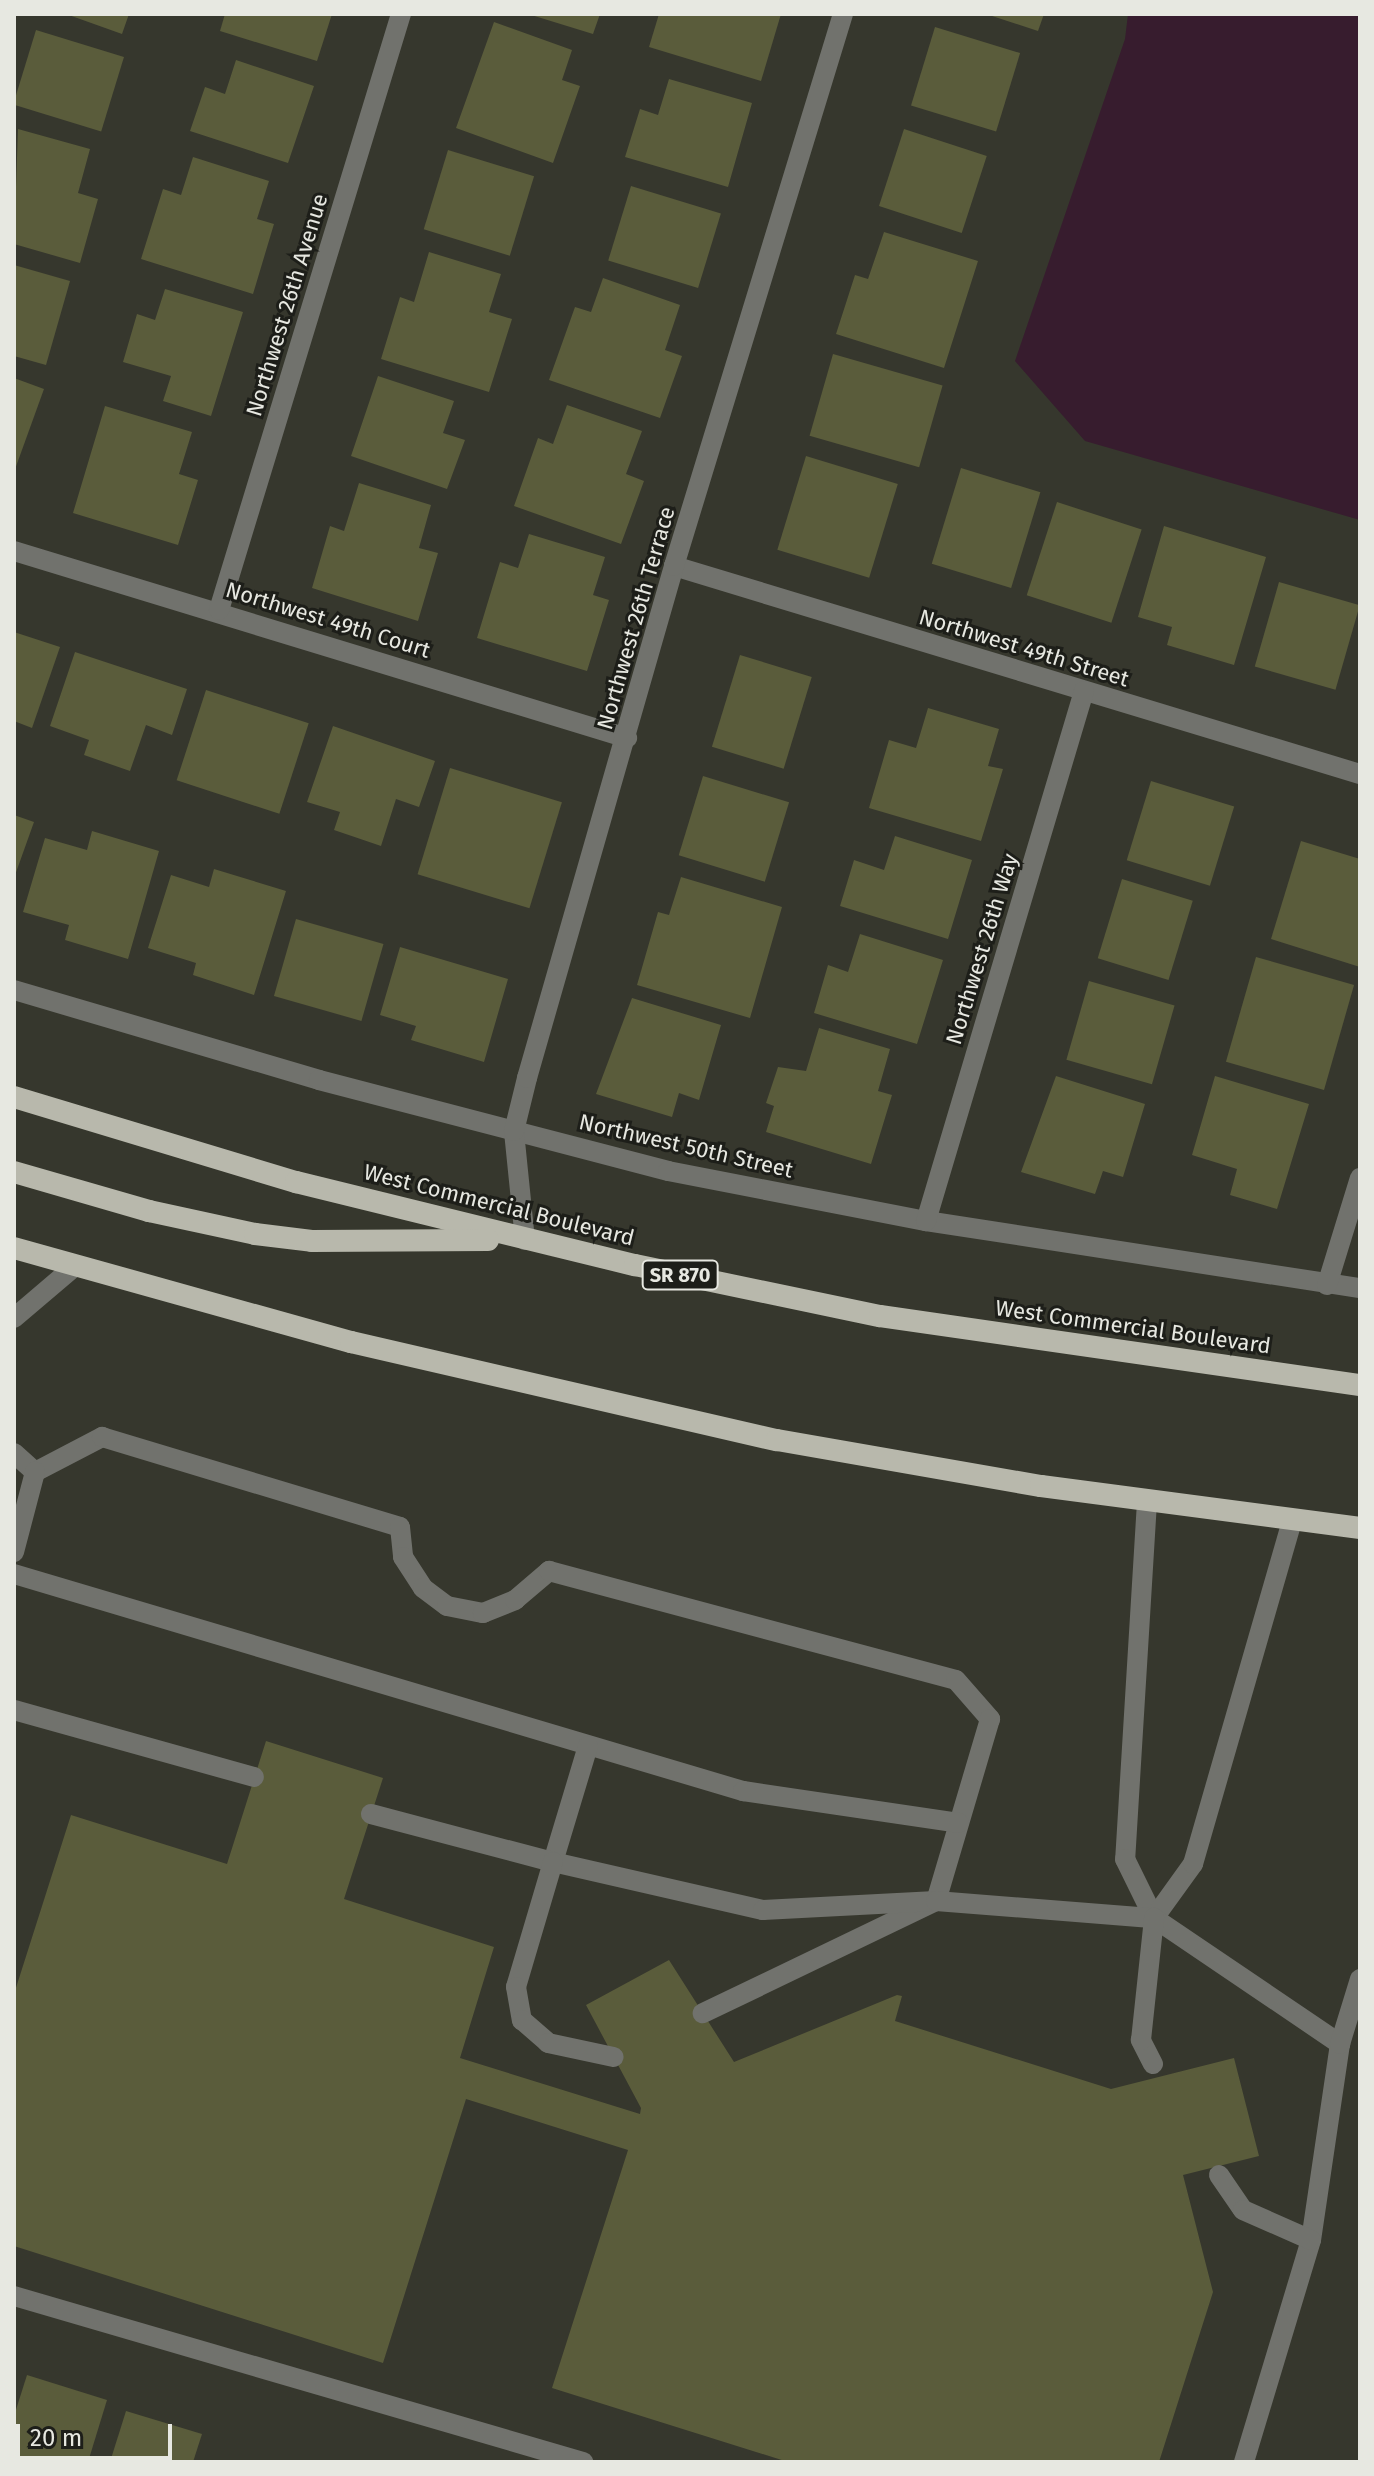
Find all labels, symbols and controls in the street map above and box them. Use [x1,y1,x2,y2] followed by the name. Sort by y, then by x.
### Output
[241,191,333,419] street label: Northwest 26th Avenue
[592,503,680,733] street label: Northwest 26th Terrace
[223,576,433,664] street label: Northwest 49th Court
[916,603,1132,693] street label: Northwest 49th Street
[940,850,1024,1048] street label: Northwest 26th Way
[577,1109,795,1183] street label: Northwest 50th Street
[361,1159,637,1251] street label: West Commercial Boulevard
[640,1259,720,1291] road number: SR 870
[994,1295,1272,1359] street label: West Commercial Boulevard
[20,2408,176,2458] scale bar
[30,2424,82,2452] text: 20 m

